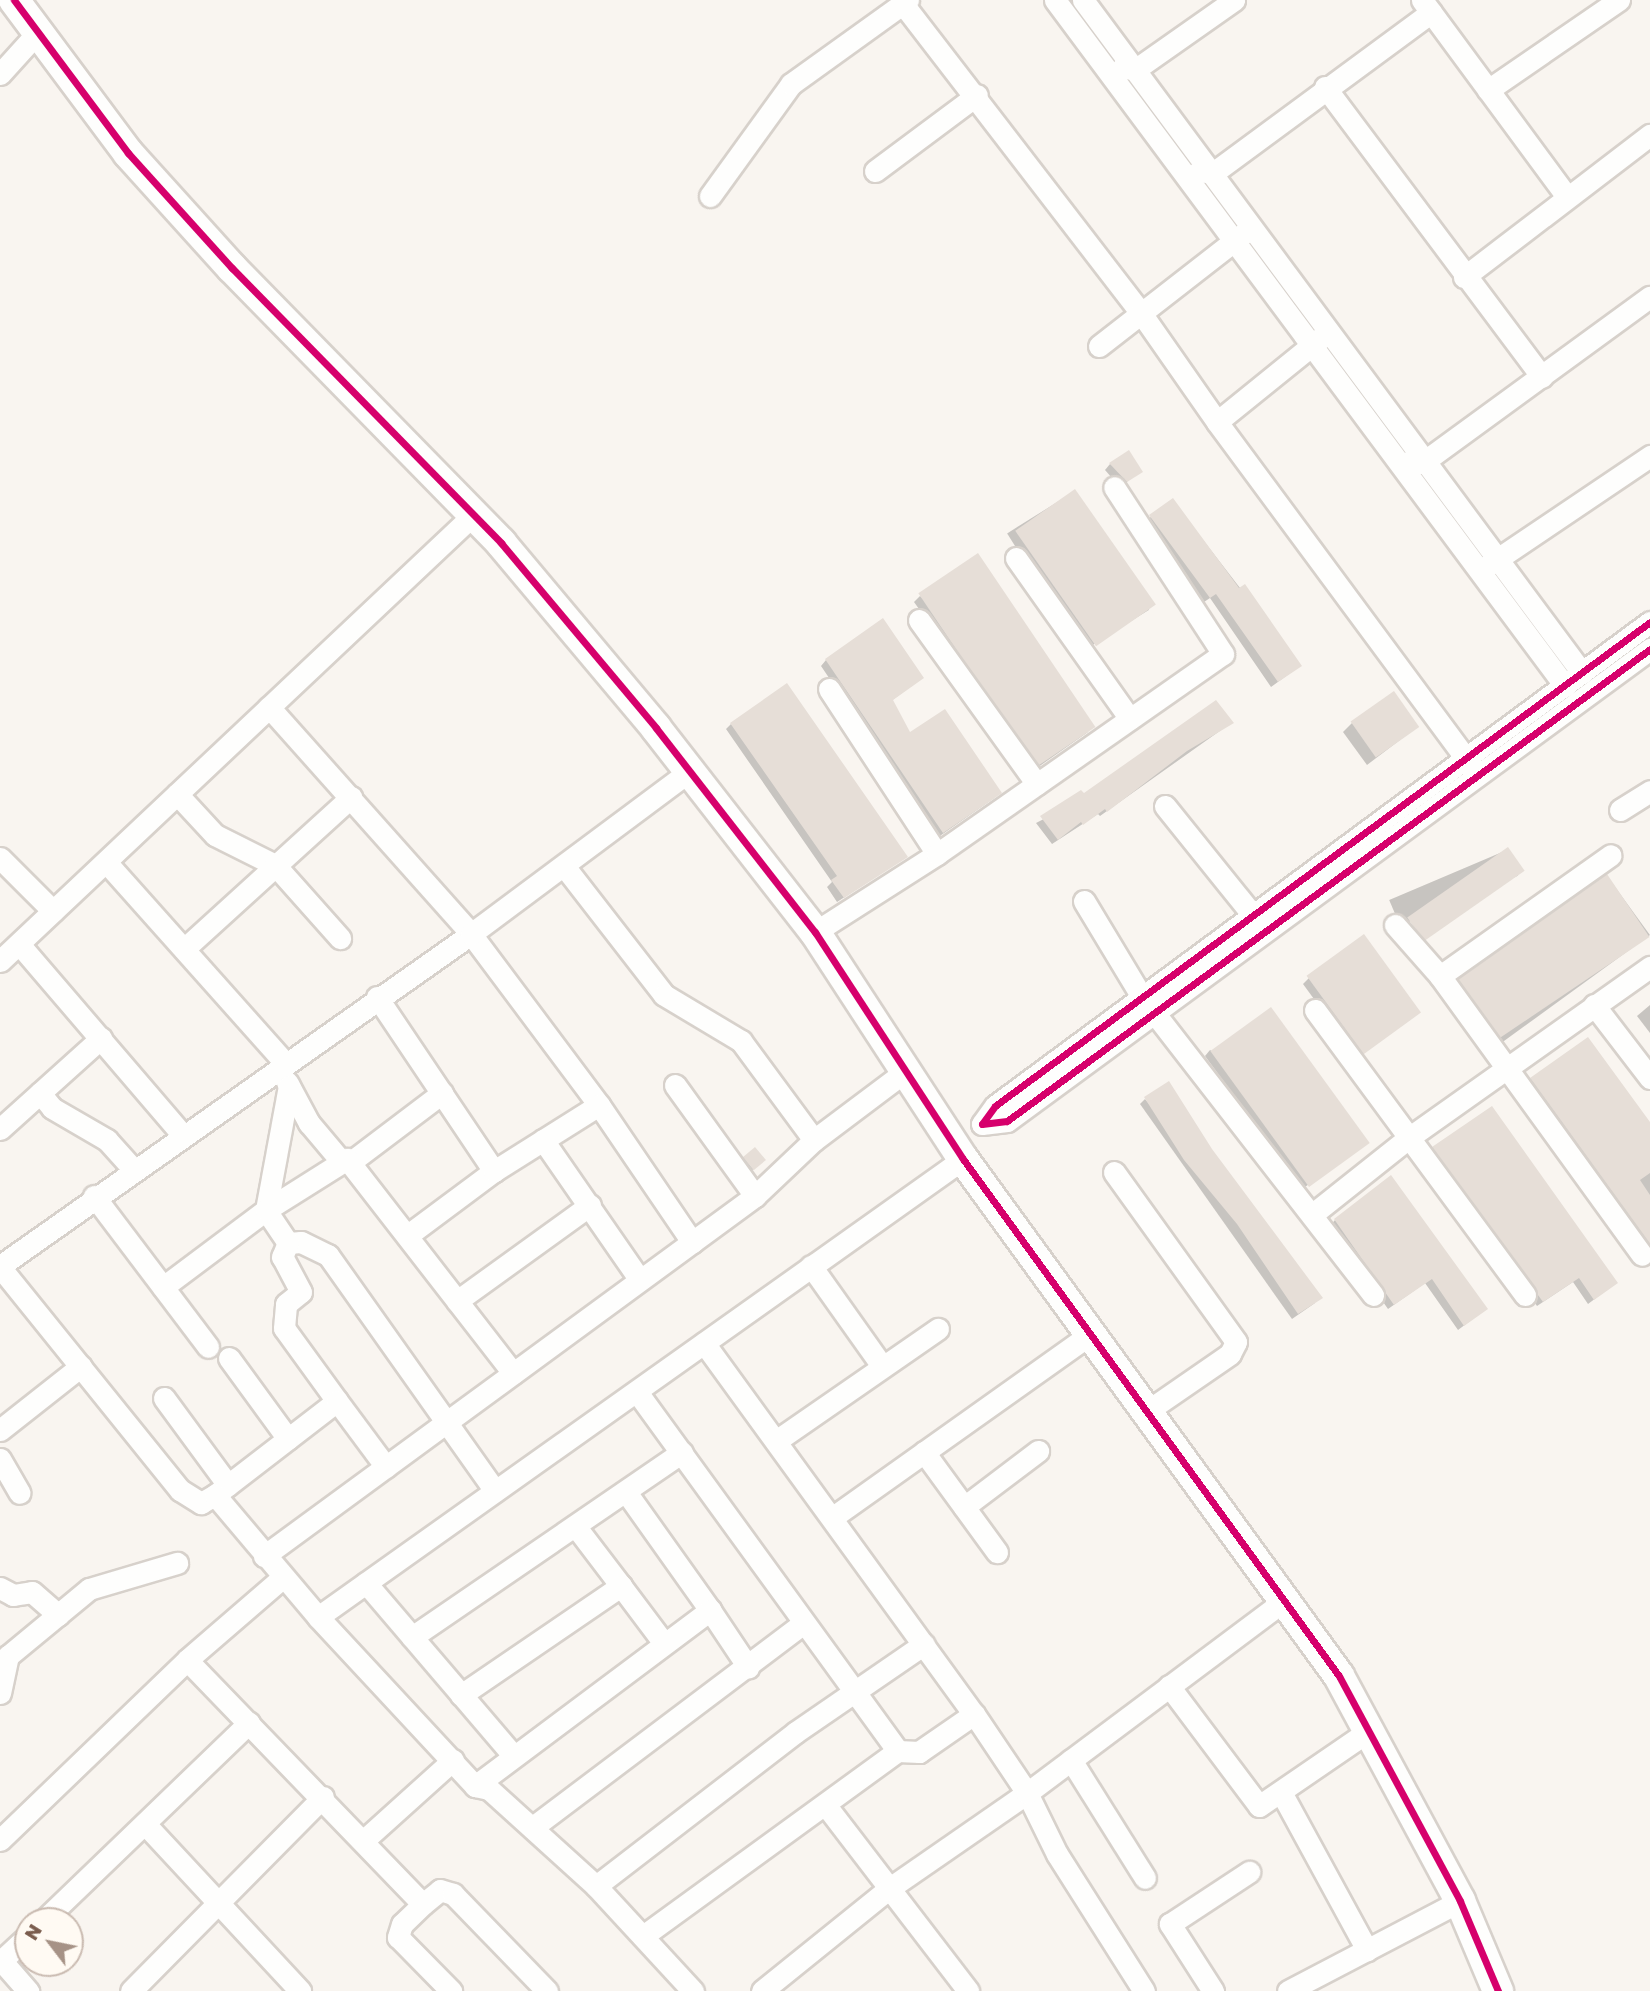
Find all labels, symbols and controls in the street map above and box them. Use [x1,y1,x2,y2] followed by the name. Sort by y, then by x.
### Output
[14,1907,84,1977] north arrow
[19,1919,46,1944] text: N

